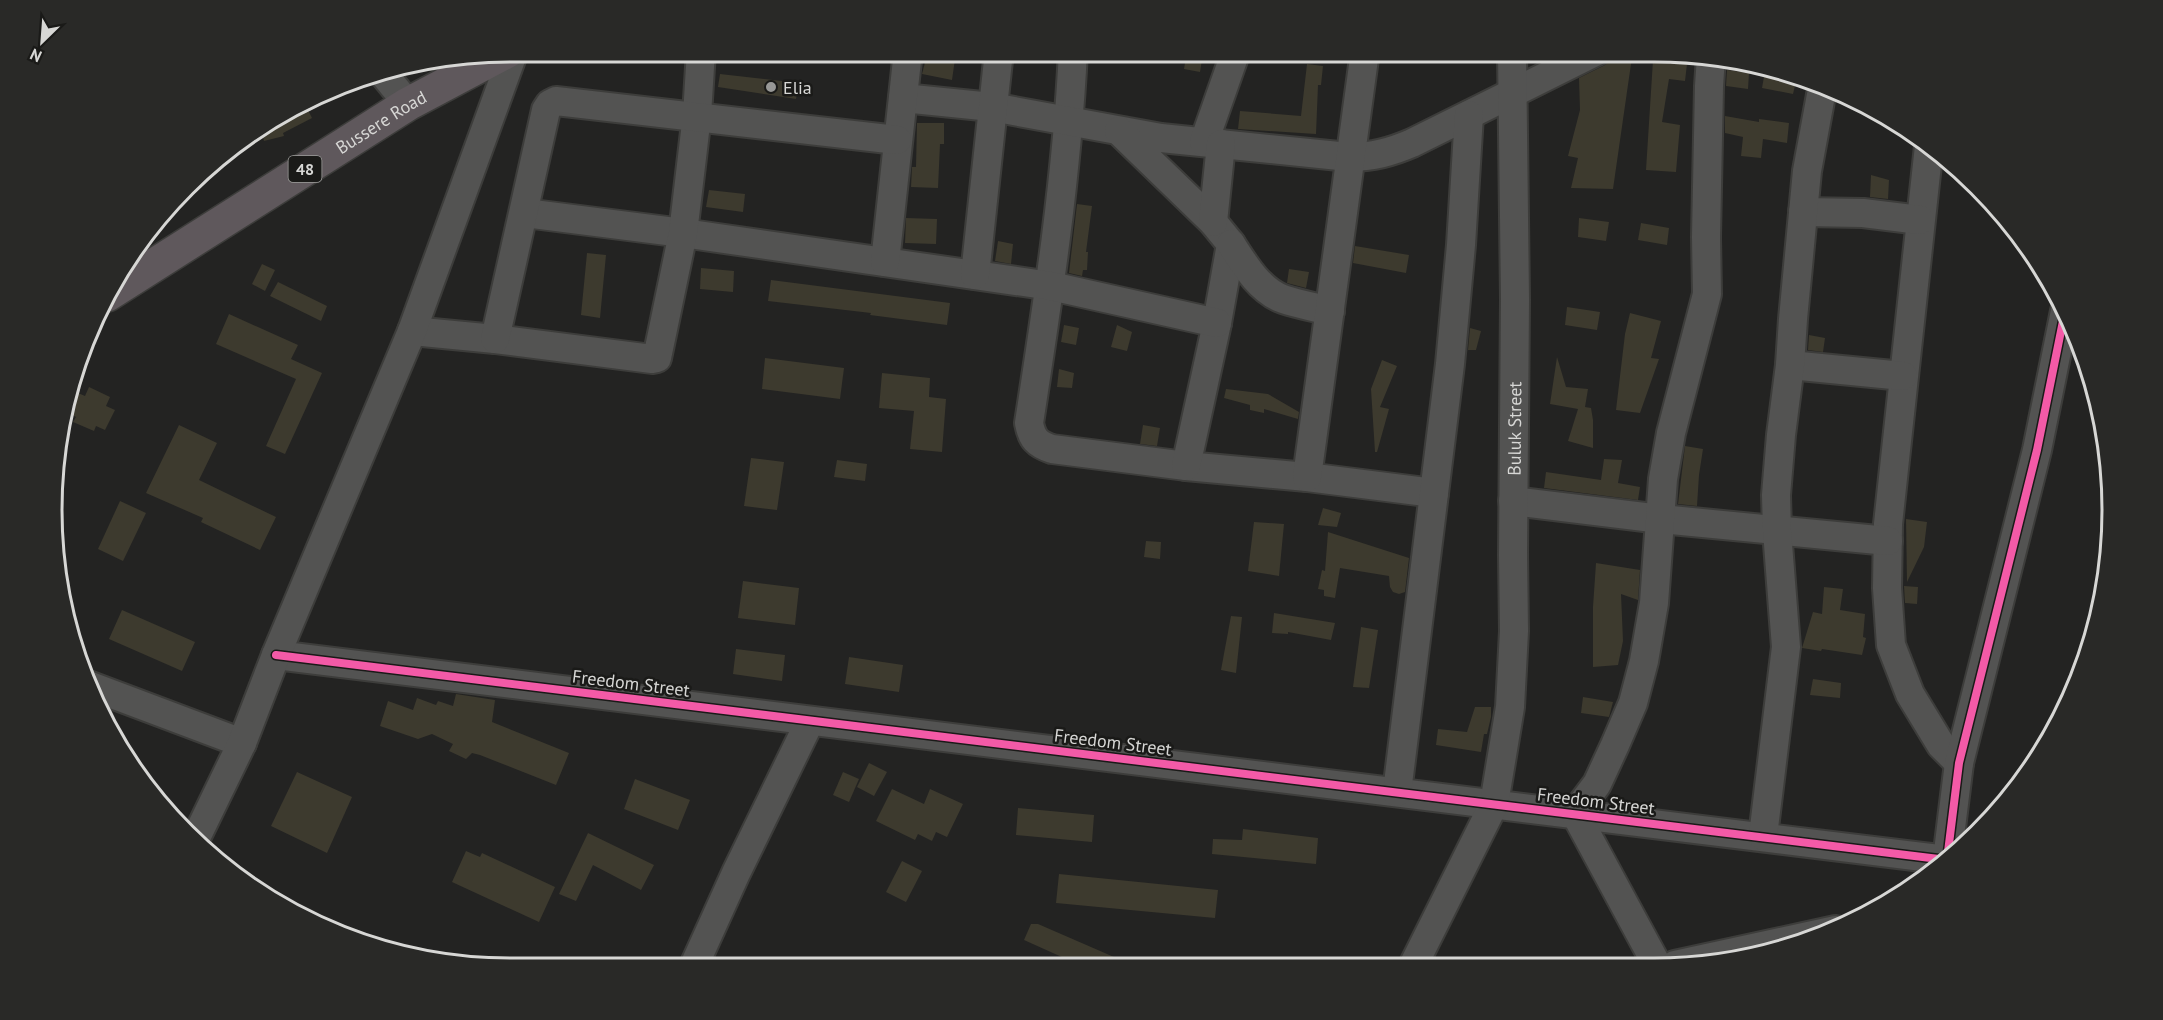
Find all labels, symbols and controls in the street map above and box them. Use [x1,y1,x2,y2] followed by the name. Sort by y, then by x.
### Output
[12,12,72,72] north arrow
[27,44,45,67] text: N
[783,76,812,99] place label: Elia
[764,80,778,94] marker: Elia
[331,85,430,159] street label: Bussere Road
[288,156,322,182] road number: 48
[1502,381,1526,476] street label: Buluk Street
[571,664,691,702] street label: Freedom Street
[1053,723,1173,761] street label: Freedom Street
[1536,782,1656,820] street label: Freedom Street

